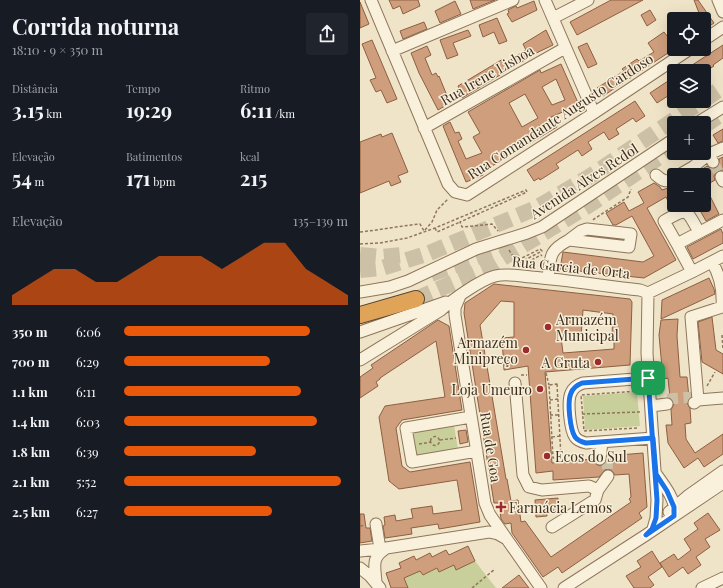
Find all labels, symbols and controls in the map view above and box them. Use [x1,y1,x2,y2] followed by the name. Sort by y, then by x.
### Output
[12,11,179,41] text: Corrida noturna
[667,12,711,212] map controls
[667,12,711,56] button: locate
[306,13,348,55] button: share
[437,40,537,110] street label: Rua Irene Lisboa
[12,41,103,58] text: 18:10 · 9 × 350 m
[463,49,657,183] street label: Rua Comandante Augusto Cardoso
[667,64,711,108] button: layers
[12,81,58,96] text: Distância
[126,81,160,96] text: Tempo
[240,81,270,96] text: Ritmo
[12,96,44,123] text: 3.15
[126,96,172,123] text: 19:29
[240,96,272,123] text: 6:11
[44,106,62,121] text: km
[272,106,295,121] text: /km
[667,116,711,160] button: +
[525,139,642,224] street label: Avenida Alves Redol
[12,149,55,164] text: Elevação
[126,149,182,164] text: Batimentos
[240,149,260,164] text: kcal
[12,164,32,191] text: 54
[126,164,150,191] text: 171
[240,164,267,191] text: 215
[667,168,711,212] button: −
[32,174,44,189] text: m
[150,174,176,189] text: bpm
[12,212,63,229] text: Elevação
[293,212,348,229] text: 135–139 m
[511,251,631,283] street label: Rua Garcia de Orta
[555,310,619,345] place label: Armazém Municipal
[543,322,553,332] marker: Armazém Municipal
[12,323,48,340] text: 350 m
[76,323,101,340] text: 6:06
[454,333,519,368] place label: Armazém Minipreço
[521,345,531,355] marker: Armazém Minipreço
[12,353,49,370] text: 700 m
[76,353,99,370] text: 6:29
[541,353,590,372] place label: A Gruta
[593,357,603,367] marker: A Gruta
[631,361,665,395] pin
[637,367,659,389] icon: arrive
[451,380,532,399] place label: Loja Umeuro
[12,383,48,400] text: 1.1 km
[76,383,96,400] text: 6:11
[535,384,545,394] marker: Loja Umeuro
[476,411,506,483] street label: Rua de Goa
[12,413,49,430] text: 1.4 km
[76,413,100,430] text: 6:03
[12,443,50,460] text: 1.8 km
[76,443,99,460] text: 6:39
[555,447,627,466] place label: Ecos do Sul
[542,451,552,461] marker: Ecos do Sul
[12,473,50,490] text: 2.1 km
[76,473,96,490] text: 5:52
[509,498,612,517] place label: Farmácia Lemos
[496,502,506,512] marker: Farmácia Lemos
[12,503,50,520] text: 2.5 km
[76,503,98,520] text: 6:27

